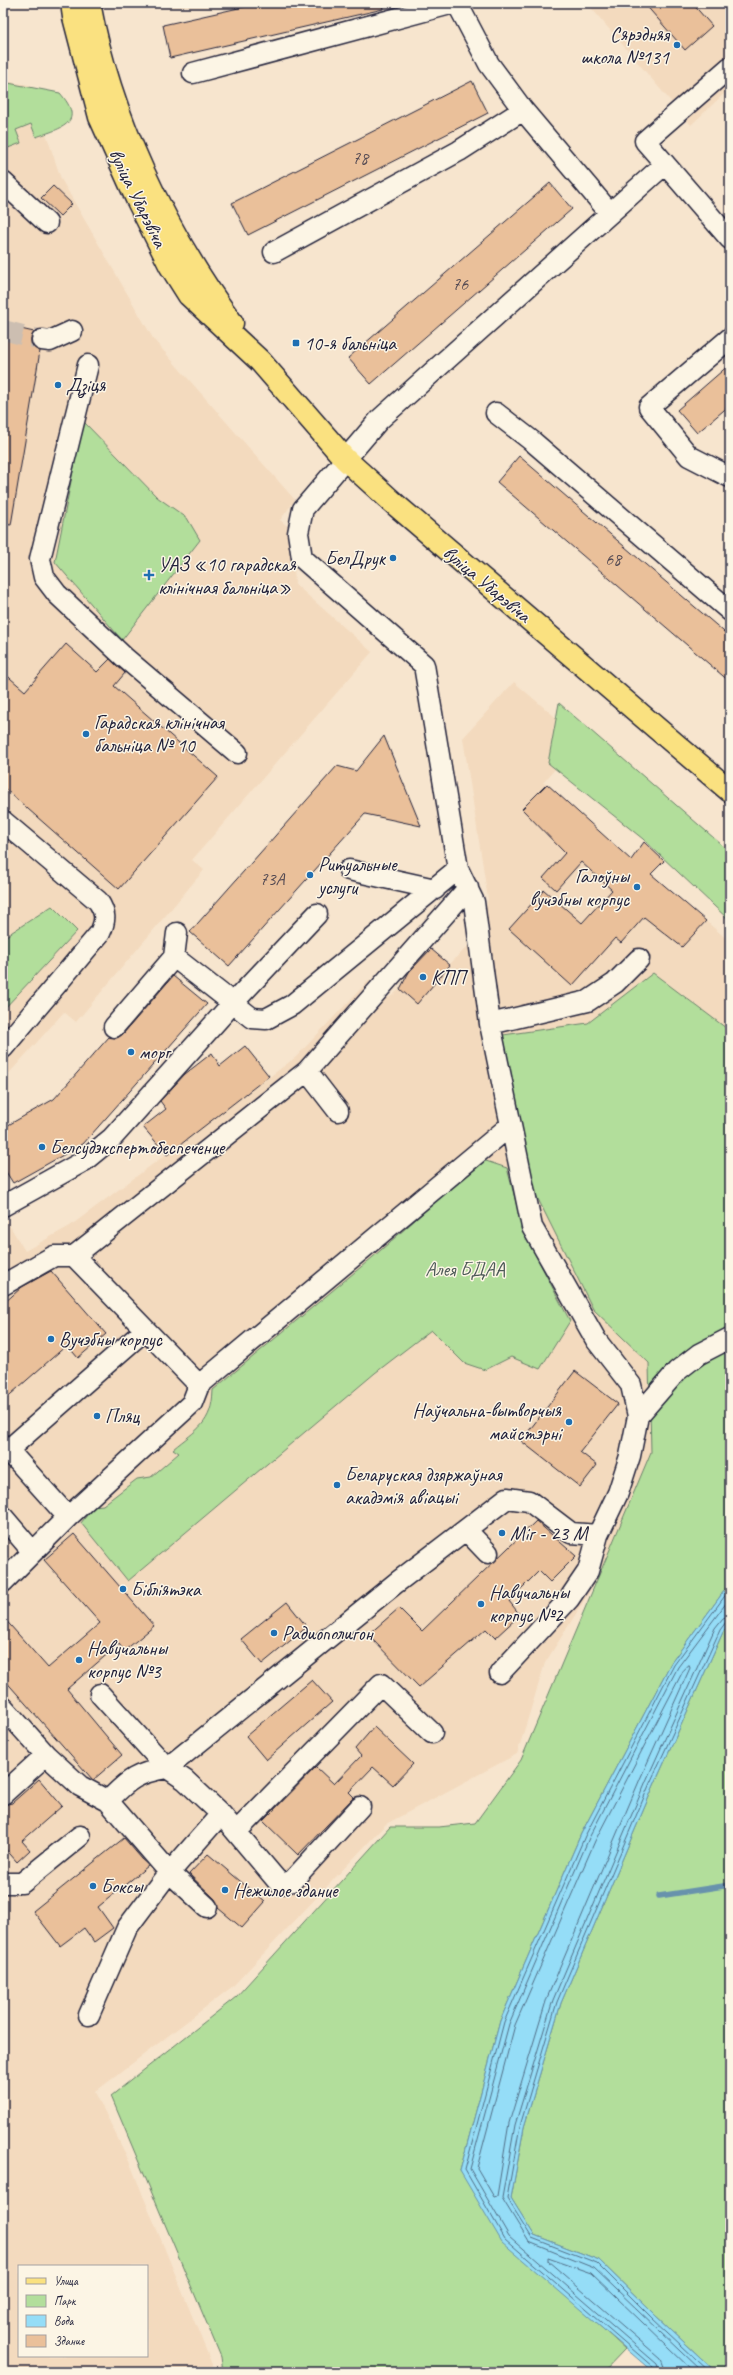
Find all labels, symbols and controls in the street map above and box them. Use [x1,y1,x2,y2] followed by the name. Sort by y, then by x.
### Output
[580,22,671,70] place label: Сярэдняя школа №131
[672,40,682,50] marker: Сярэдняя школа №131
[103,144,173,253] street label: вуліца Убарэвіча
[352,147,370,169] house number: 78
[452,273,469,295] house number: 76
[304,331,397,356] place label: 10-я бальніца
[291,338,301,348] marker: 10-я бальніца
[66,373,106,399] place label: Дзіця
[53,380,63,390] marker: Дзіця
[438,540,537,629] street label: вуліца Убарэвіча
[325,546,387,571] place label: БелДрук
[605,548,623,570] house number: 68
[158,552,296,600] place label: УАЗ «10 гарадская клінічная бальніца»
[388,553,398,563] marker: БелДрук
[143,569,155,581] marker: УАЗ «10 гарадская клінічная бальніца»
[94,710,225,758] place label: Гарадская клінічная бальніца № 10
[81,729,91,739] marker: Гарадская клінічная бальніца № 10
[317,852,398,900] place label: Ритуальные услуги
[530,864,630,912] place label: Галоўны вучэбны корпус
[259,868,286,890] house number: 73А
[305,870,315,880] marker: Ритуальные услуги
[632,882,642,892] marker: Галоўны вучэбны корпус
[431,965,469,990] place label: КПП
[418,972,428,982] marker: КПП
[139,1040,172,1065] place label: морг
[126,1047,136,1057] marker: морг
[50,1135,226,1160] place label: Белсудэкспертобеспечение
[37,1142,47,1152] marker: Белсудэкспертобеспечение
[425,1257,506,1282] park label: Алея БДАА
[59,1327,163,1352] place label: Вучэбны корпус
[46,1334,56,1344] marker: Вучэбны корпус
[413,1398,563,1446] place label: Наўчальна-вытворчыя майстэрні
[105,1404,141,1429] place label: Пляц
[92,1411,102,1421] marker: Пляц
[564,1417,574,1427] marker: Наўчальна-вытворчыя майстэрні
[345,1462,503,1510] place label: Беларуская дзяржаўная акадэмія авіацыі
[332,1480,342,1490] marker: Беларуская дзяржаўная акадэмія авіацыі
[510,1521,589,1546] place label: Міг - 23 М
[497,1528,507,1538] marker: Міг - 23 М
[131,1577,202,1602] place label: Бібліятэка
[489,1580,570,1628] place label: Навучальны корпус №2
[118,1584,128,1594] marker: Бібліятэка
[476,1599,486,1609] marker: Навучальны корпус №2
[282,1621,375,1646] place label: Радиополигон
[269,1628,279,1638] marker: Радиополигон
[87,1636,168,1684] place label: Навучальны корпус №3
[74,1655,84,1665] marker: Навучальны корпус №3
[101,1874,144,1899] place label: Боксы
[233,1878,339,1903] place label: Нежилое здание
[88,1881,98,1891] marker: Боксы
[220,1885,230,1895] marker: Нежилое здание
[18,2265,148,2357] legend
[54,2273,79,2289] text: Улица
[54,2293,77,2309] text: Парк
[54,2313,75,2329] text: Вода
[54,2333,85,2349] text: Здание

